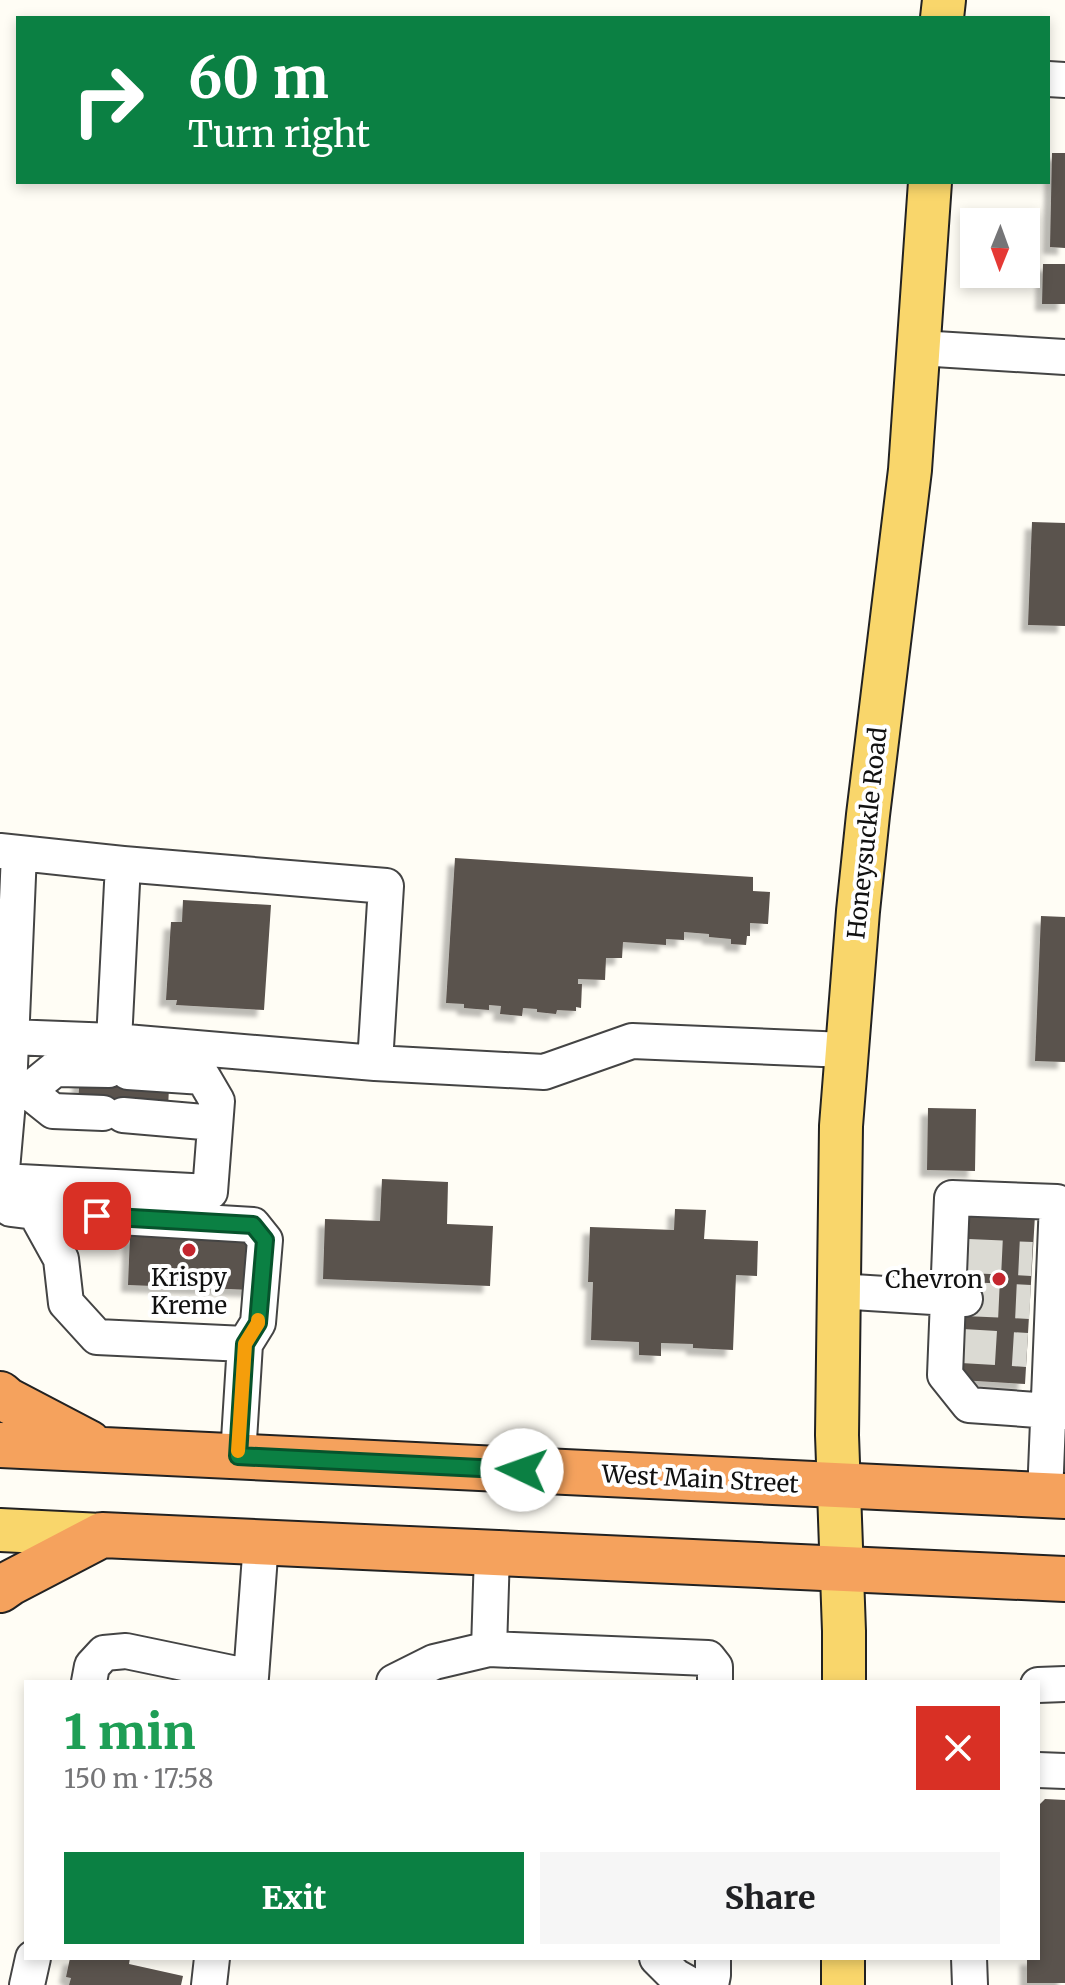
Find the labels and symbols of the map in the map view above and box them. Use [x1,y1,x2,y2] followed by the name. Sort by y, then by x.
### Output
[960,208,1040,288] north arrow
[840,726,894,940] street label: Honeysuckle Road
[63,1182,131,1250] pin
[180,1241,198,1259] marker: Krispy Kreme
[151,1262,227,1321] place label: Krispy Kreme
[885,1264,983,1295] place label: Chevron
[990,1270,1008,1288] marker: Chevron
[480,1428,564,1512] position arrow
[600,1458,800,1500] street label: West Main Street

